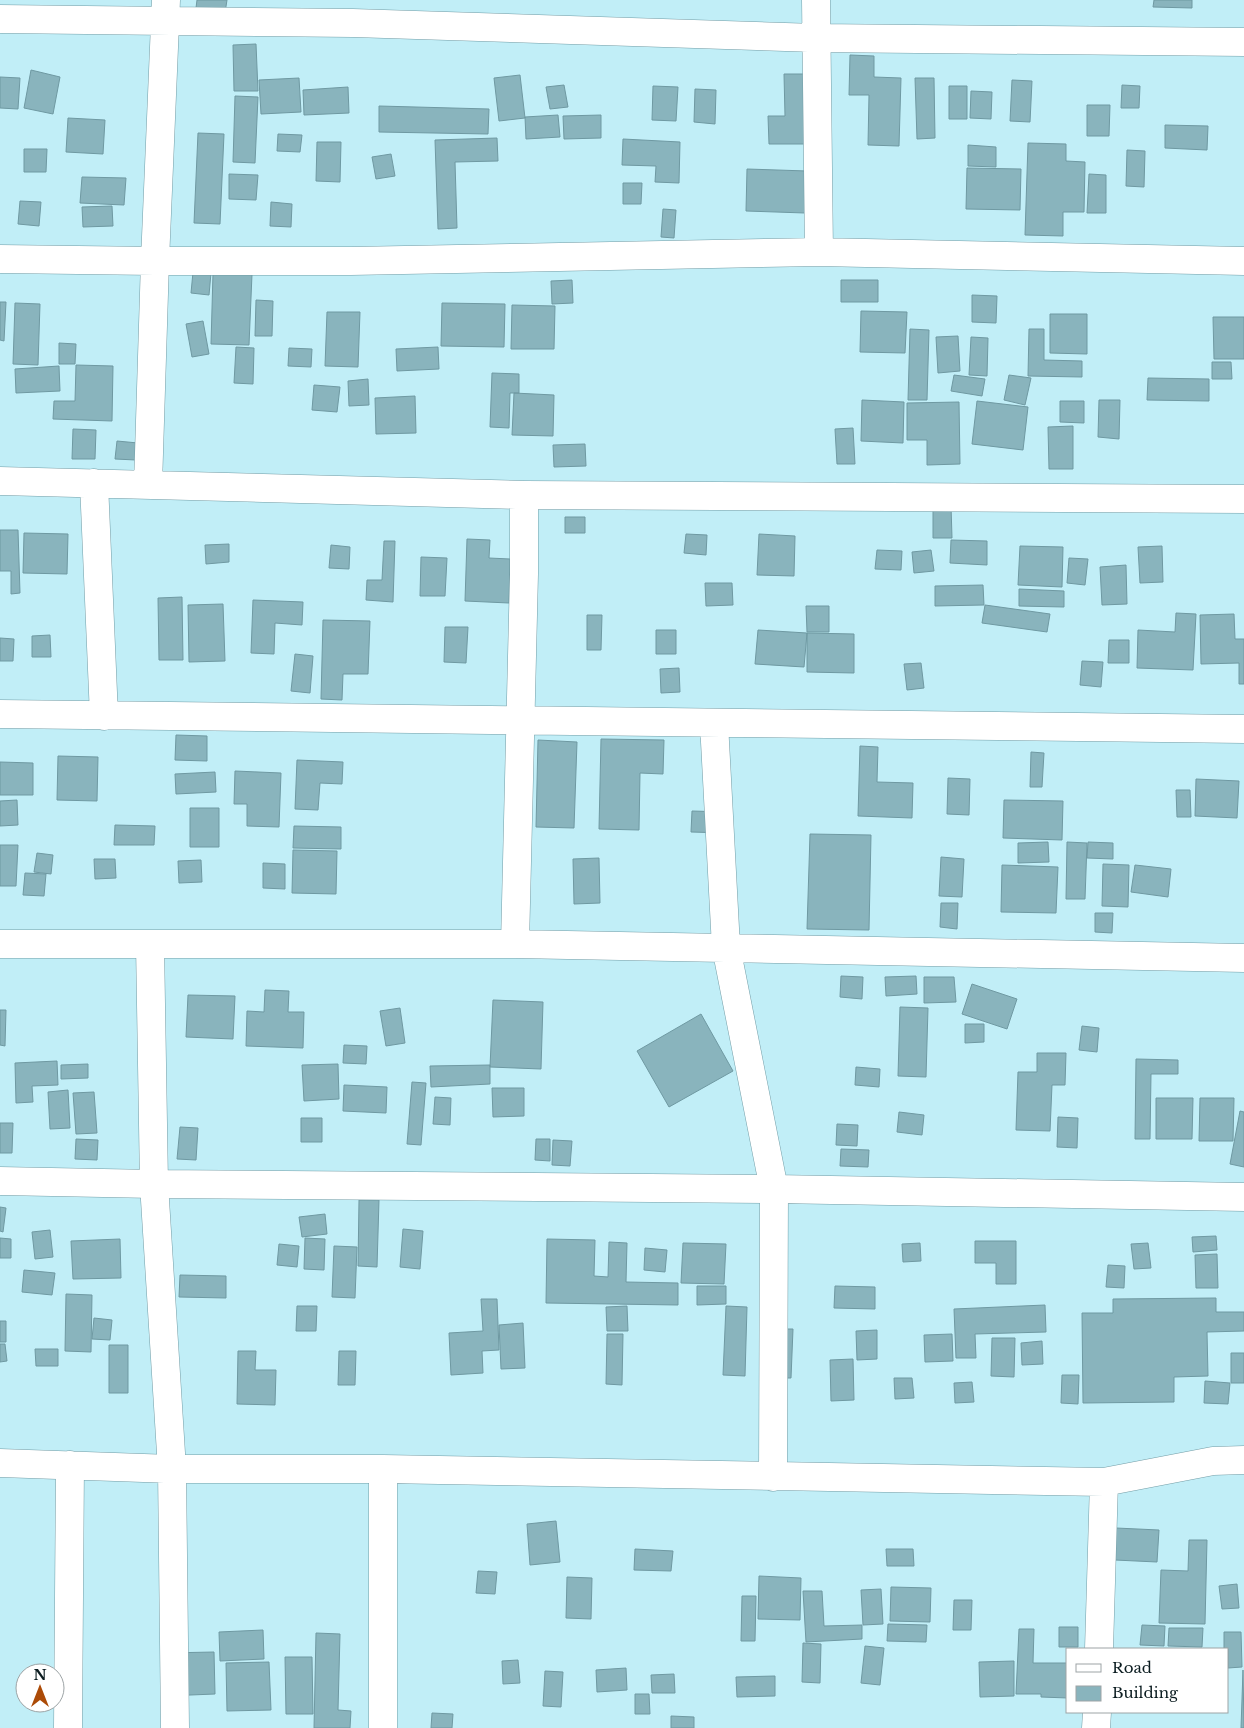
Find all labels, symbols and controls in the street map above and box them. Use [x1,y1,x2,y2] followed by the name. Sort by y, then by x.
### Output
[1066,1648,1229,1713] legend
[1112,1658,1152,1677] text: Road
[15,1663,65,1713] north arrow
[33,1666,47,1684] text: N
[1112,1683,1179,1702] text: Building

